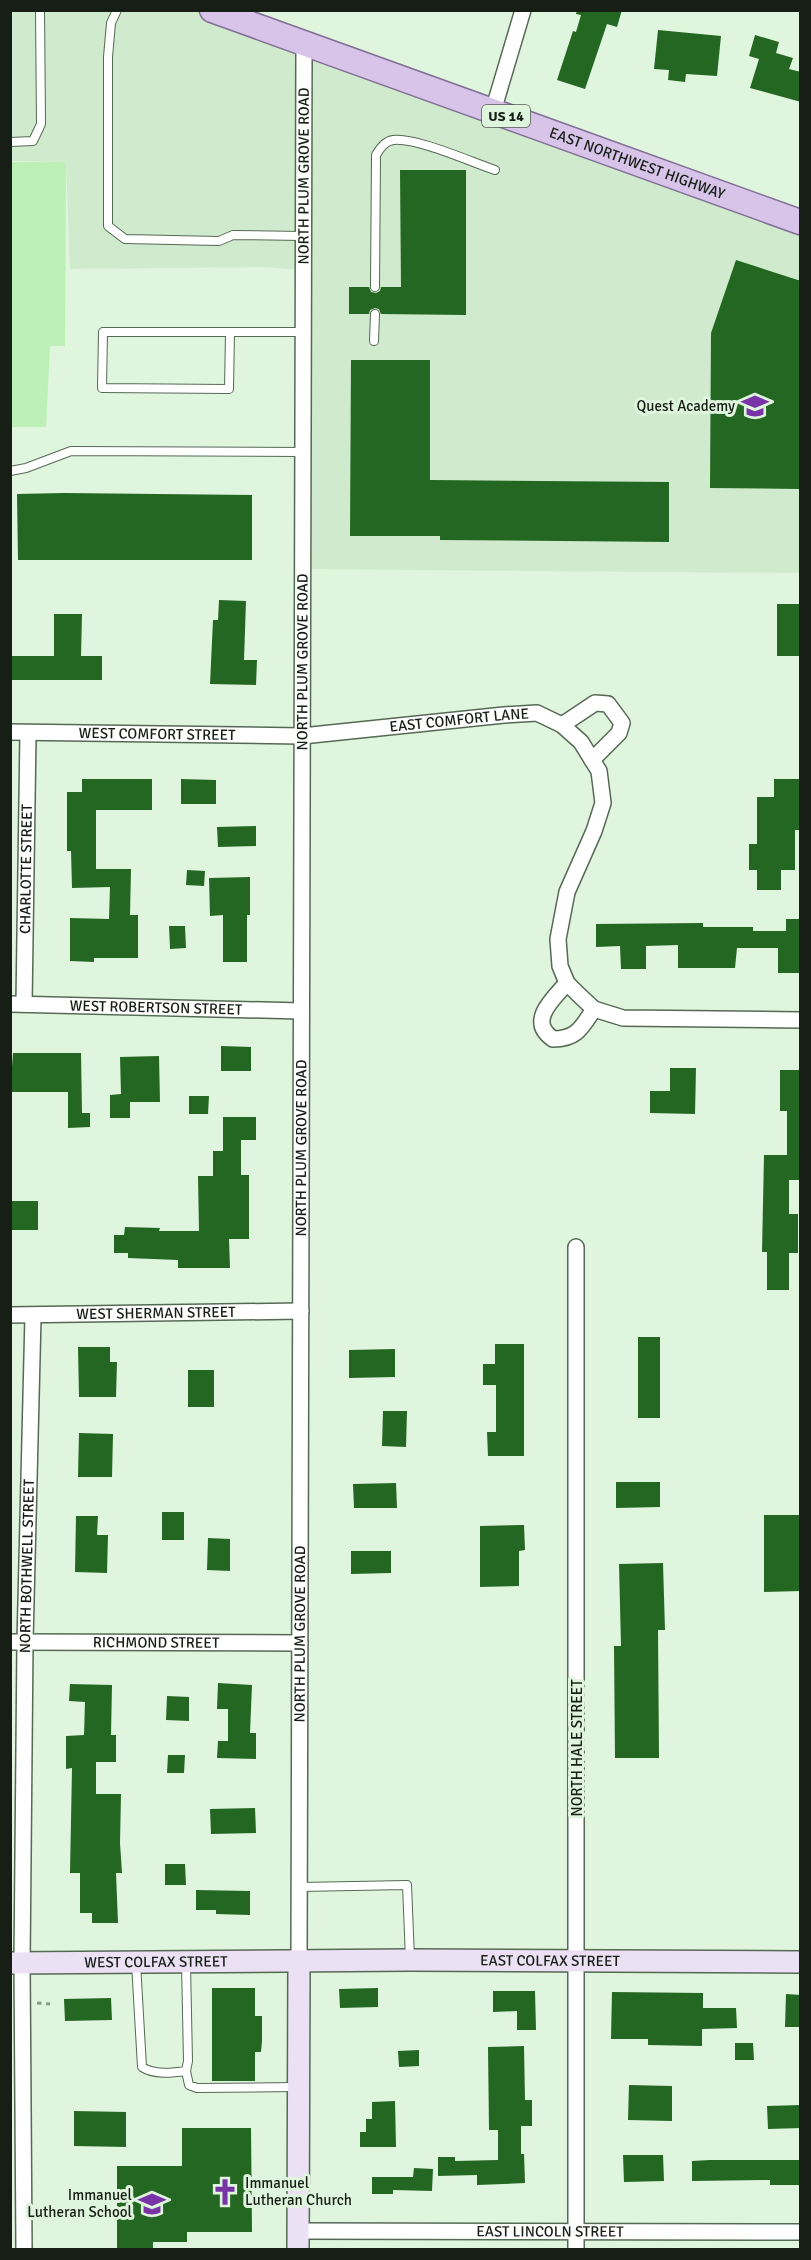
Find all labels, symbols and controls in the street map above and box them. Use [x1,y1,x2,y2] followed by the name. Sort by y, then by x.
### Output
[294,87,313,265] street label: NORTH PLUM GROVE ROAD
[482,105,530,127] road number: US 14
[547,123,728,203] street label: EAST NORTHWEST HIGHWAY
[740,391,770,421] school or university icon: Quest Academy
[637,397,735,415] place label: Quest Academy
[293,573,312,751] street label: NORTH PLUM GROVE ROAD
[389,705,529,736] street label: EAST COMFORT LANE
[78,724,236,744] street label: WEST COMFORT STREET
[16,803,36,934] street label: CHARLOTTE STREET
[69,996,243,1019] street label: WEST ROBERTSON STREET
[292,1059,310,1237] street label: NORTH PLUM GROVE ROAD
[76,1303,236,1323] street label: WEST SHERMAN STREET
[16,1478,38,1653] street label: NORTH BOTHWELL STREET
[291,1545,309,1723] street label: NORTH PLUM GROVE ROAD
[93,1633,220,1652] street label: RICHMOND STREET
[568,1679,586,1817] street label: NORTH HALE STREET
[480,1951,621,1970] street label: EAST COLFAX STREET
[84,1952,228,1971] street label: WEST COLFAX STREET
[245,2174,352,2209] place label: Immanuel Lutheran Church
[210,2177,240,2207] church icon: Immanuel Lutheran Church
[27,2186,132,2221] place label: Immanuel Lutheran School
[137,2189,167,2219] school or university icon: Immanuel Lutheran School
[476,2222,624,2241] street label: EAST LINCOLN STREET

